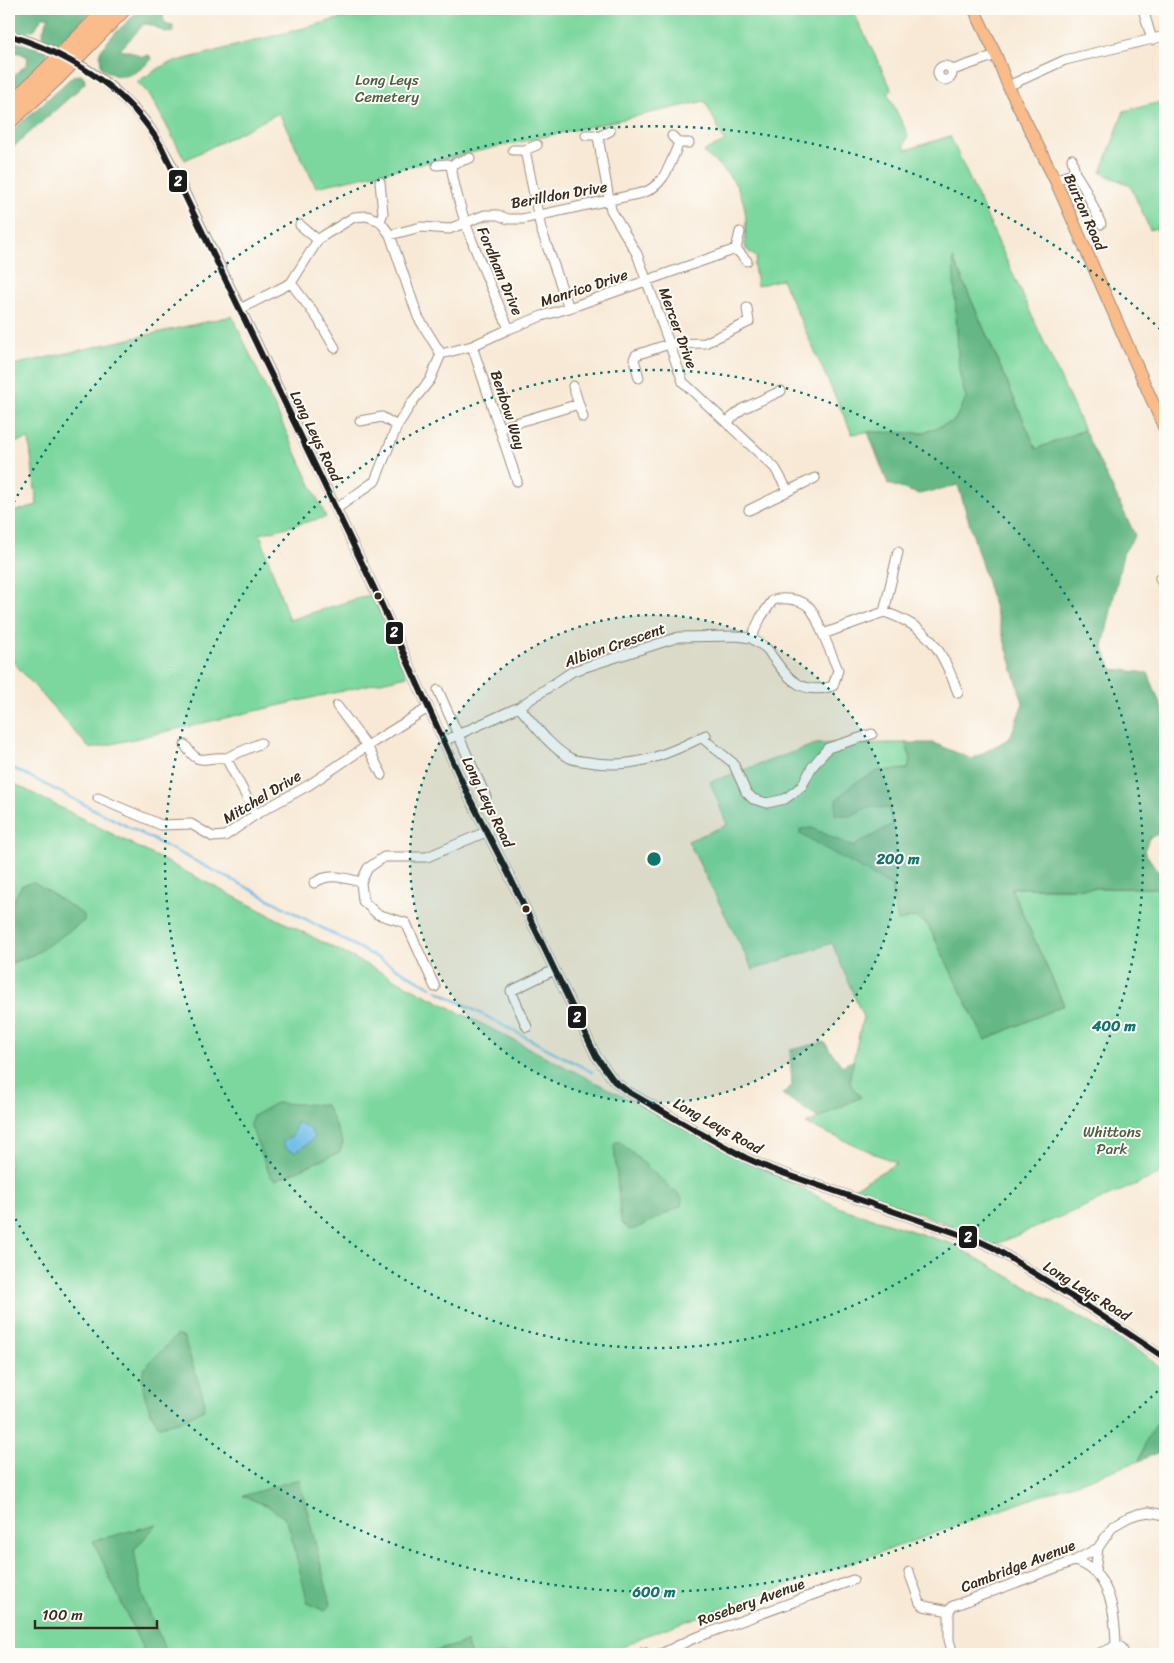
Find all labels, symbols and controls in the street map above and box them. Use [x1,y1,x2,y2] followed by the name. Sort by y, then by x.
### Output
[355,67,419,110] park label: Long Leys Cemetery
[168,169,188,193] line badge: 2
[173,169,183,194] text: 2
[1056,169,1114,256] street label: Burton Road
[509,174,609,216] street label: Berilldon Drive
[470,222,531,320] street label: Fordham Drive
[537,262,632,314] street label: Manrico Drive
[651,283,705,373] street label: Mercer Drive
[483,367,533,453] street label: Benbow Way
[283,386,350,487] street label: Long Leys Road
[373,591,383,601] unlabelled marker
[560,615,669,675] street label: Albion Crescent
[389,620,399,645] text: 2
[385,621,404,645] line badge: 2
[455,752,522,853] street label: Long Leys Road
[218,763,307,831] street label: Mitchel Drive
[875,846,920,872] text: 200 m
[645,850,663,868] centre of rings
[521,904,531,914] unlabelled marker
[567,1005,587,1029] line badge: 2
[572,1005,582,1030] text: 2
[1091,1013,1136,1039] text: 400 m
[668,1091,769,1162] street label: Long Leys Road
[1083,1119,1142,1162] park label: Whittons Park
[958,1225,978,1249] line badge: 2
[963,1225,973,1250] text: 2
[1038,1254,1137,1329] street label: Long Leys Road
[957,1532,1079,1600] street label: Cambridge Avenue
[694,1571,808,1633] street label: Rosebery Avenue
[632,1579,676,1605] text: 600 m
[35,1598,158,1630] scale bar
[42,1602,83,1628] text: 100 m

